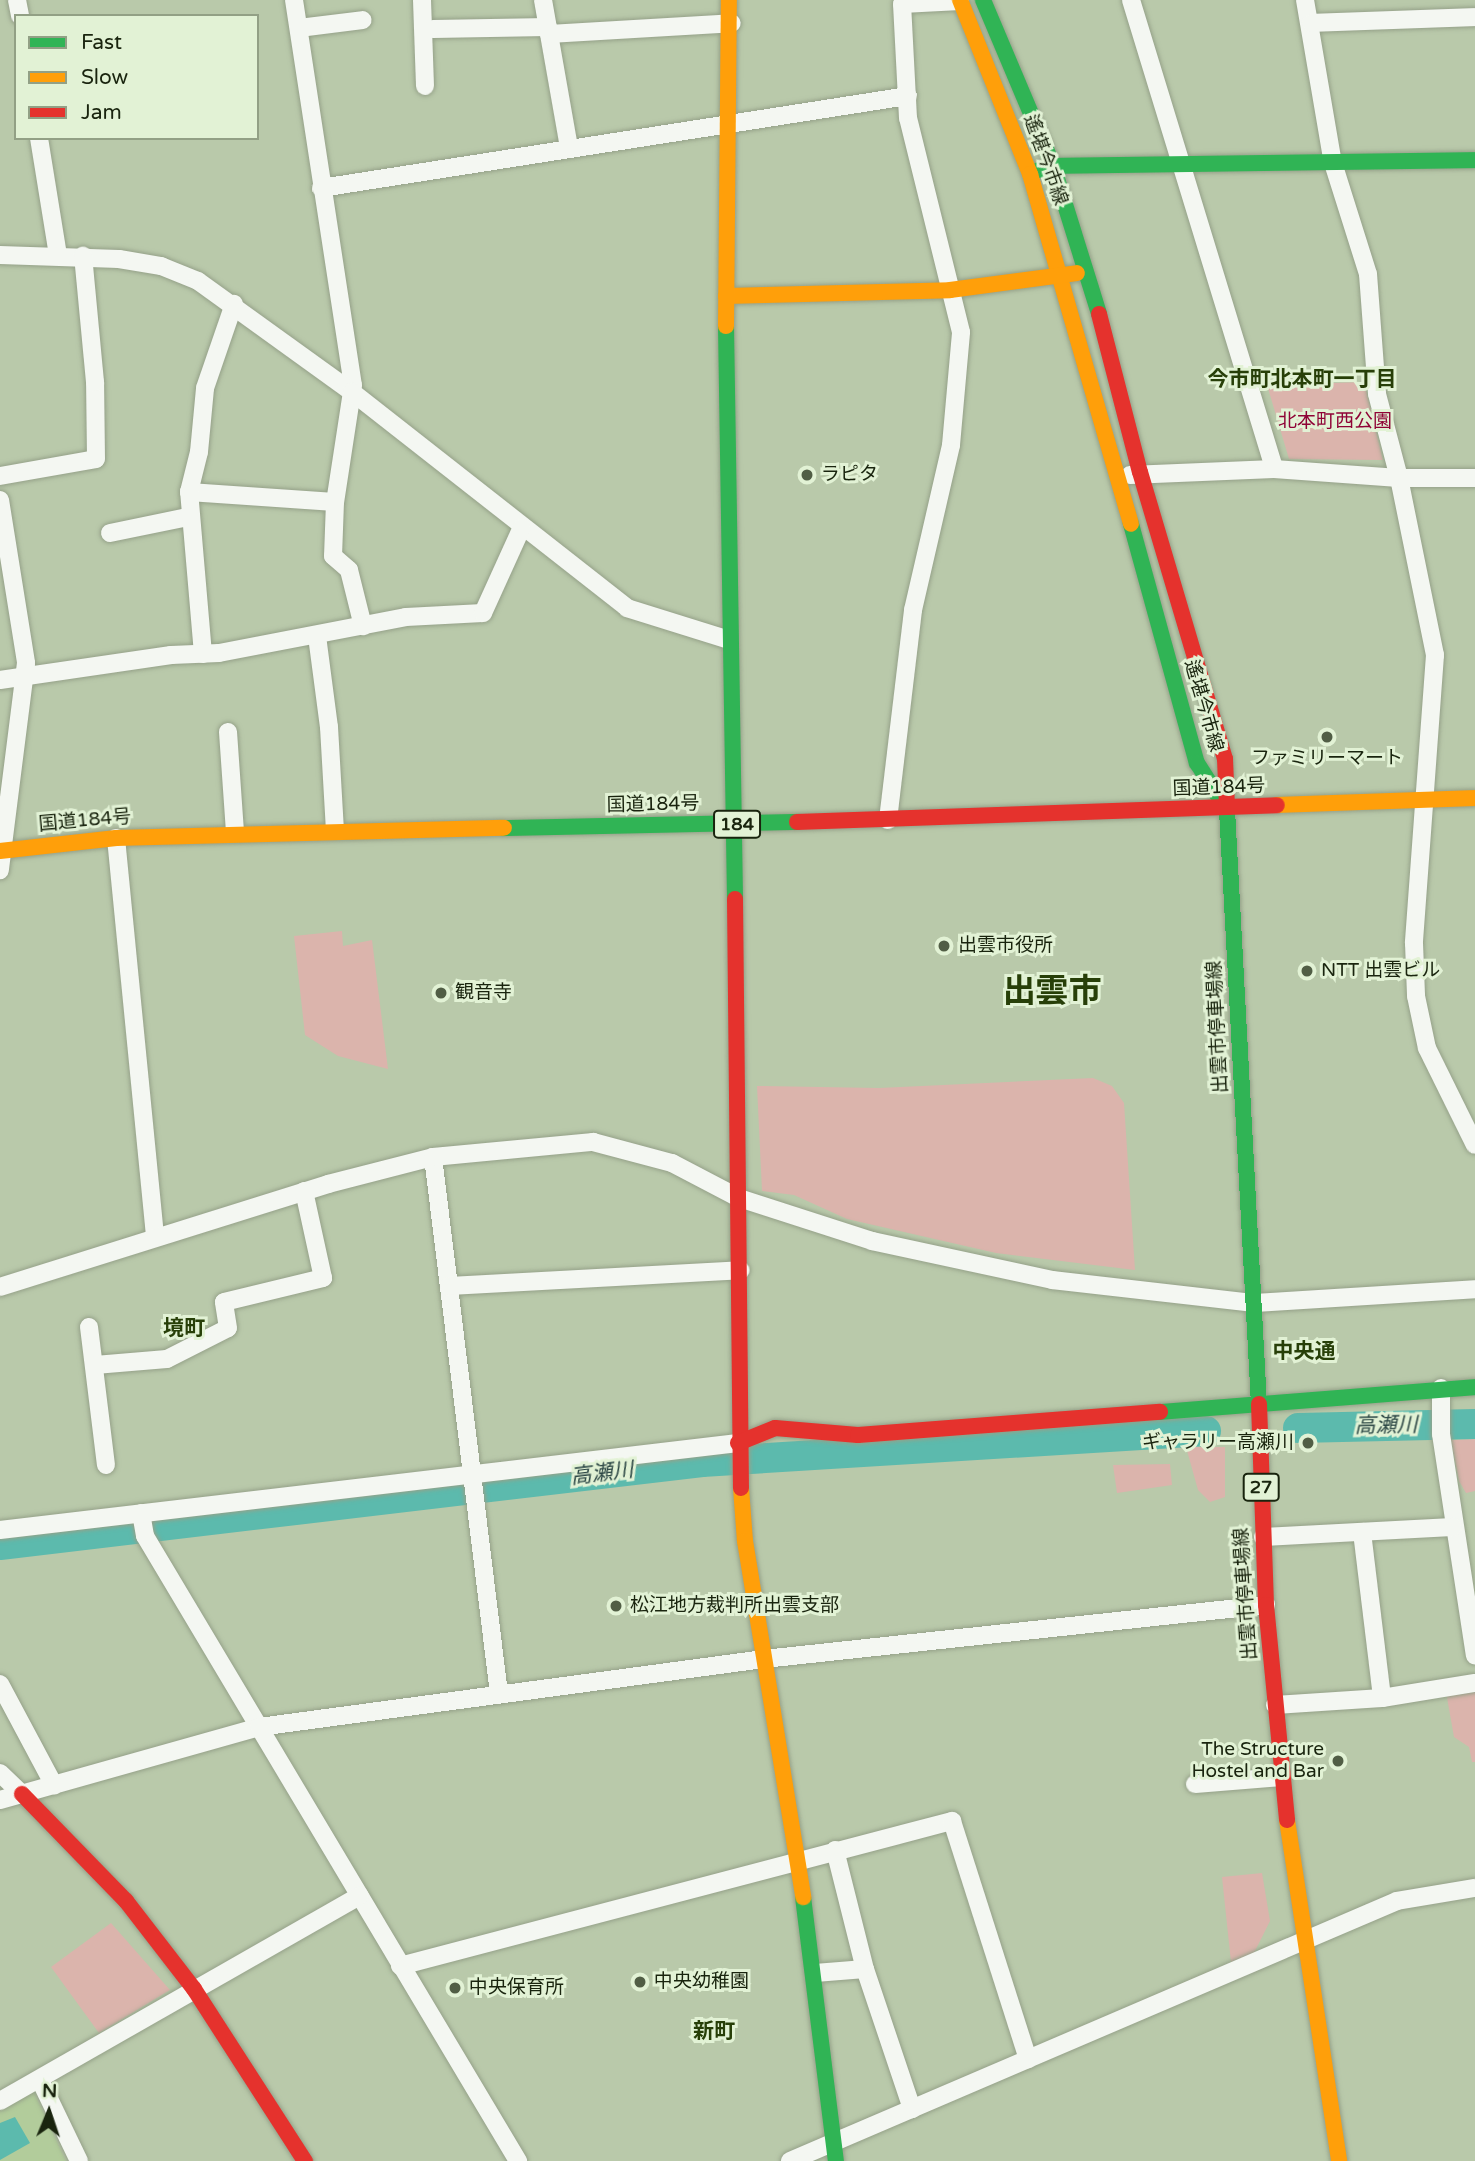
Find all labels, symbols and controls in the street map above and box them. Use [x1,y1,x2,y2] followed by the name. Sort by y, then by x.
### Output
[14,14,259,140] legend
[81,30,122,55] text: Fast
[81,65,128,90] text: Slow
[81,100,122,125] text: Jam
[1018,111,1072,209] street label: 遙堪今市線
[1208,367,1396,393] district label: 今市町北本町一丁目
[1278,411,1392,433] park label: 北本町西公園
[821,464,878,486] place label: ラピタ
[799,467,815,483] marker: ラピタ
[1179,657,1227,755] street label: 遙堪今市線
[1319,729,1335,745] marker: ファミリーマート
[1251,748,1403,770] place label: ファミリーマート
[1172,775,1266,801] street label: 国道184号
[606,793,700,817] street label: 国道184号
[38,806,132,836] street label: 国道184号
[712,810,762,838] road number: 184
[958,935,1053,957] place label: 出雲市役所
[936,938,952,954] marker: 出雲市役所
[1203,960,1233,1094] street label: 出雲市停車場線
[1321,960,1440,982] place label: NTT 出雲ビル
[1299,963,1315,979] marker: NTT 出雲ビル
[1003,972,1101,1012] district label: 出雲市
[455,982,512,1004] place label: 観音寺
[433,985,449,1001] marker: 観音寺
[163,1316,205,1342] district label: 境町
[1273,1339,1335,1365] district label: 中央通
[1354,1413,1418,1439] water label: 高瀬川
[1142,1432,1294,1454] place label: ギャラリー高瀬川
[1300,1435,1316,1451] marker: ギャラリー高瀬川
[569,1458,635,1490] water label: 高瀬川
[1242,1472,1280,1502] road number: 27
[1230,1527,1262,1661] street label: 出雲市停車場線
[630,1595,839,1617] place label: 松江地方裁判所出雲支部
[608,1598,624,1614] marker: 松江地方裁判所出雲支部
[1191,1739,1324,1783] place label: The Structure Hostel and Bar
[1330,1753,1346,1769] marker: The Structure Hostel and Bar
[654,1971,749,1993] place label: 中央幼稚園
[632,1974,648,1990] marker: 中央幼稚園
[469,1977,564,1999] place label: 中央保育所
[447,1980,463,1996] marker: 中央保育所
[693,2019,735,2045] district label: 新町
[14,2077,84,2147] north arrow
[42,2080,58,2102] text: N

